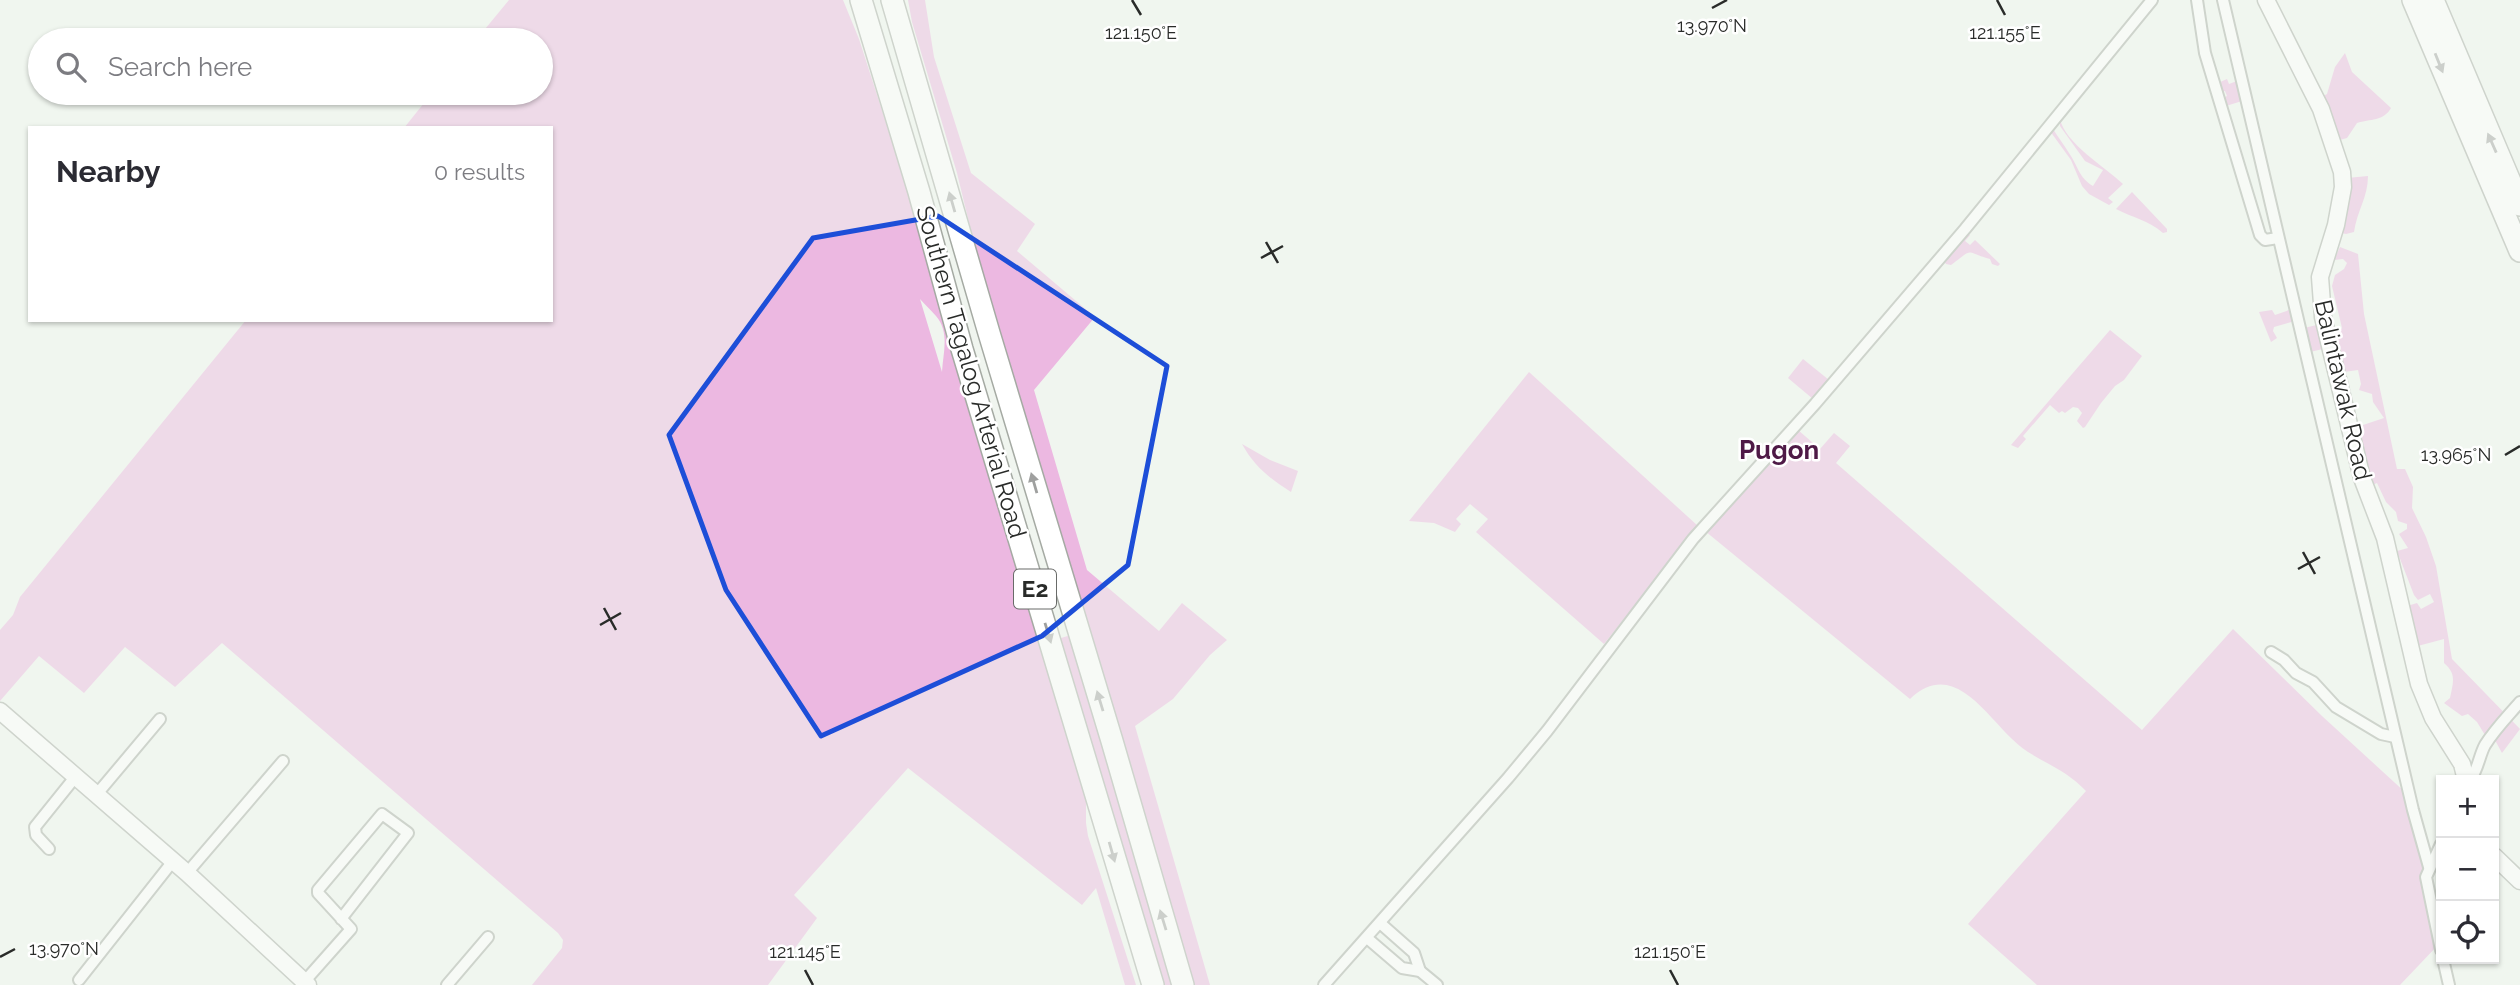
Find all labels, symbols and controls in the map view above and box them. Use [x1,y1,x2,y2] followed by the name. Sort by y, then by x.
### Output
[1677,15,1747,36] text: 13.970°N
[1105,22,1177,43] text: 121.150°E
[1969,22,2041,43] text: 121.155°E
[28,28,553,105] search box
[52,48,90,86] icon: search
[108,52,252,82] text: Search here
[2434,53,2445,74] one-way arrow
[2487,132,2498,153] one-way arrow
[56,154,160,189] text: Nearby
[434,158,525,185] text: 0 results
[947,191,957,212] one-way arrow
[910,203,1033,541] street label: Southern Tagalog Arterial Road
[2309,297,2378,483] street label: Balintawak Road
[1739,435,1819,465] district label: Pugon
[2421,444,2491,465] text: 13.965°N
[1028,473,1038,494] one-way arrow
[1014,569,1056,608] road number: E2
[1044,623,1054,644] one-way arrow
[1094,690,1104,711] one-way arrow
[2436,775,2499,964] map controls
[2436,775,2499,838] button: +
[2436,838,2499,901] button: −
[1107,841,1118,863] one-way arrow
[2436,901,2499,964] button: locate
[1158,909,1168,930] one-way arrow
[29,938,99,959] text: 13.970°N
[769,941,841,962] text: 121.145°E
[1634,941,1706,962] text: 121.150°E

